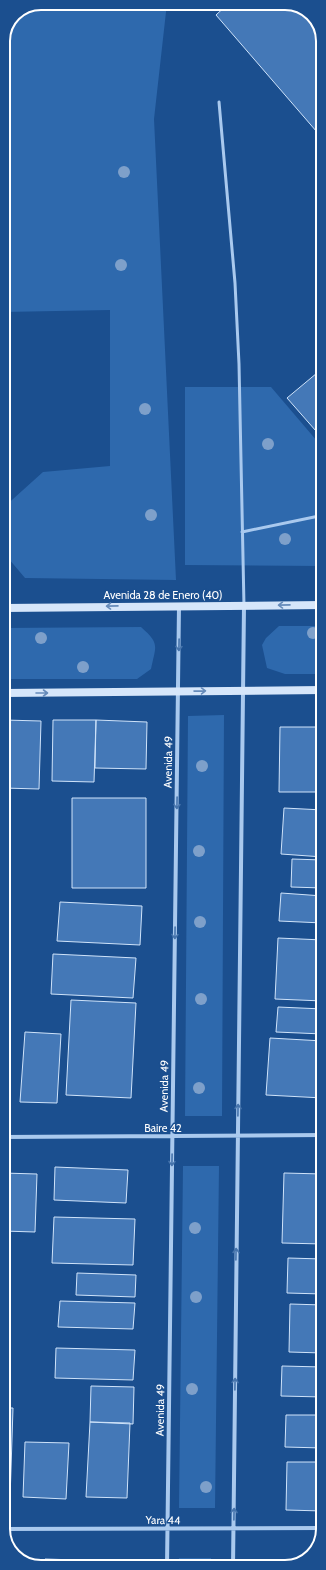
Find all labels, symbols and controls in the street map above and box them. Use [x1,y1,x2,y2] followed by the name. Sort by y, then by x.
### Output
[104,588,222,602] street label: Avenida 28 de Enero (40)
[278,602,291,609] one-way arrow
[106,603,119,610] one-way arrow
[175,638,182,651] one-way arrow
[193,687,206,695] one-way arrow
[35,689,48,696] one-way arrow
[161,736,175,788] street label: Avenida 49
[173,796,181,809] one-way arrow
[171,926,179,939] one-way arrow
[157,1060,171,1112] street label: Avenida 49
[234,1104,242,1117] one-way arrow
[144,1121,182,1135] street label: Baire 42
[168,1153,176,1166] one-way arrow
[232,1248,240,1261] one-way arrow
[231,1378,239,1391] one-way arrow
[153,1384,167,1436] street label: Avenida 49
[230,1508,238,1521] one-way arrow
[145,1513,181,1527] street label: Yara 44

